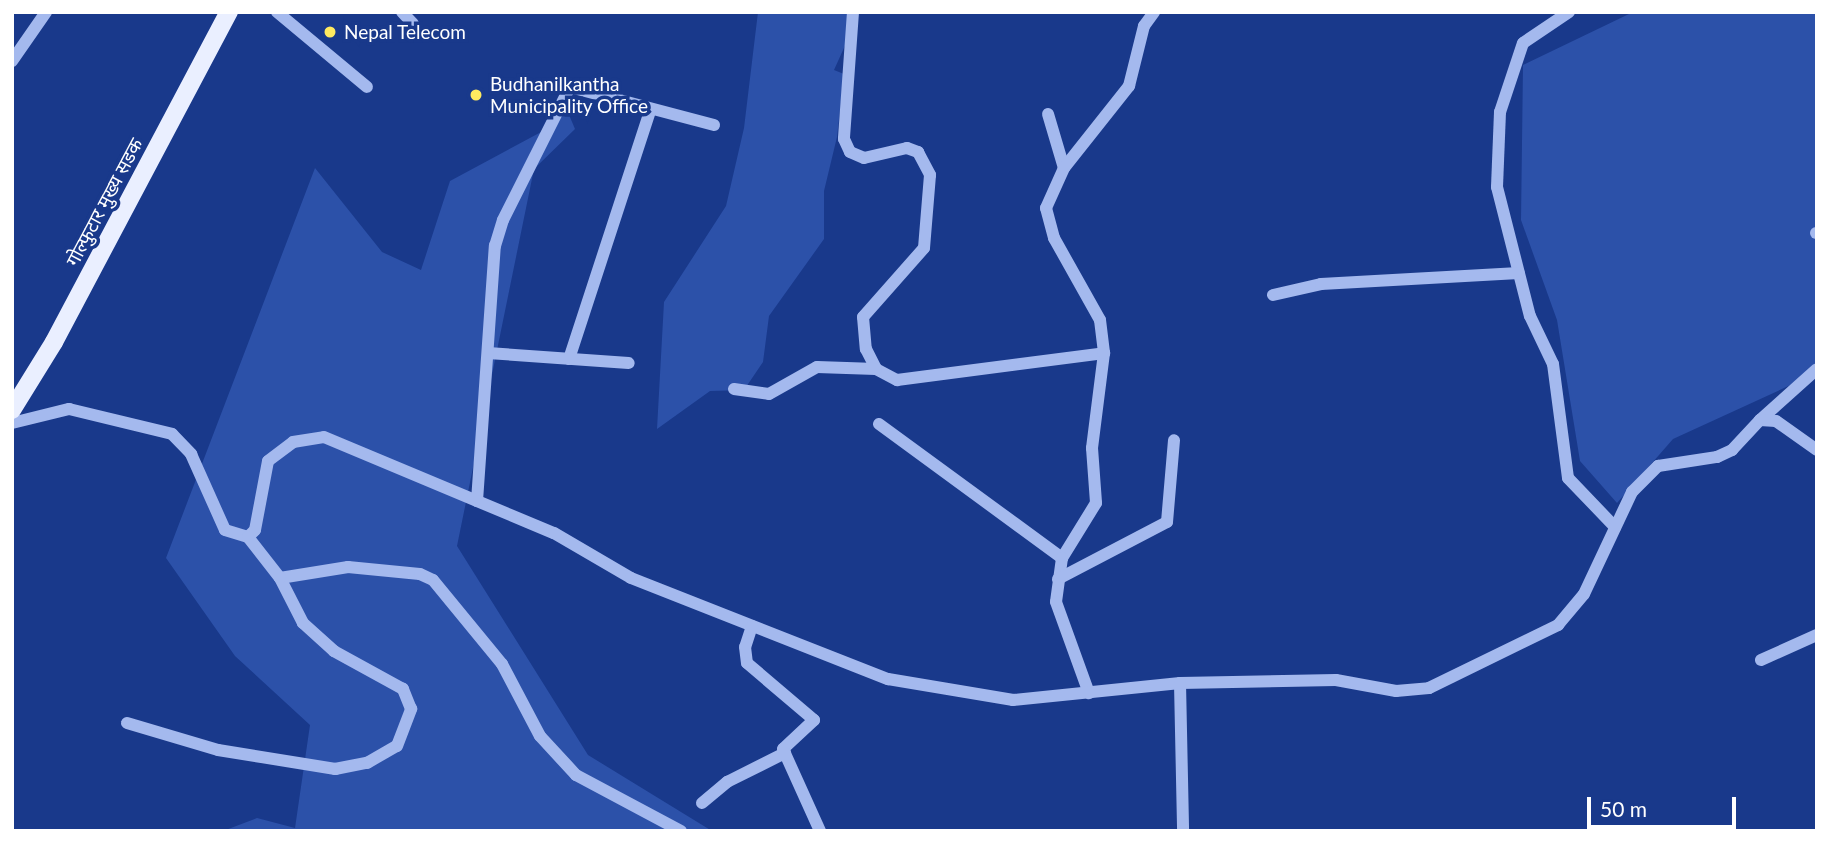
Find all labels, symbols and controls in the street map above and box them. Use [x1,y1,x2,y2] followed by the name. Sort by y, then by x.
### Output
[344,21,466,43] place label: Nepal Telecom
[322,24,338,40] marker: Nepal Telecom
[490,73,648,117] place label: Budhanilkantha Municipality Office
[468,87,484,103] marker: Budhanilkantha Municipality Office
[61,134,147,270] street label: गोल्फुटार मुख्य सडक
[1591,784,1740,828] scale bar
[1600,796,1647,821] text: 50 m

